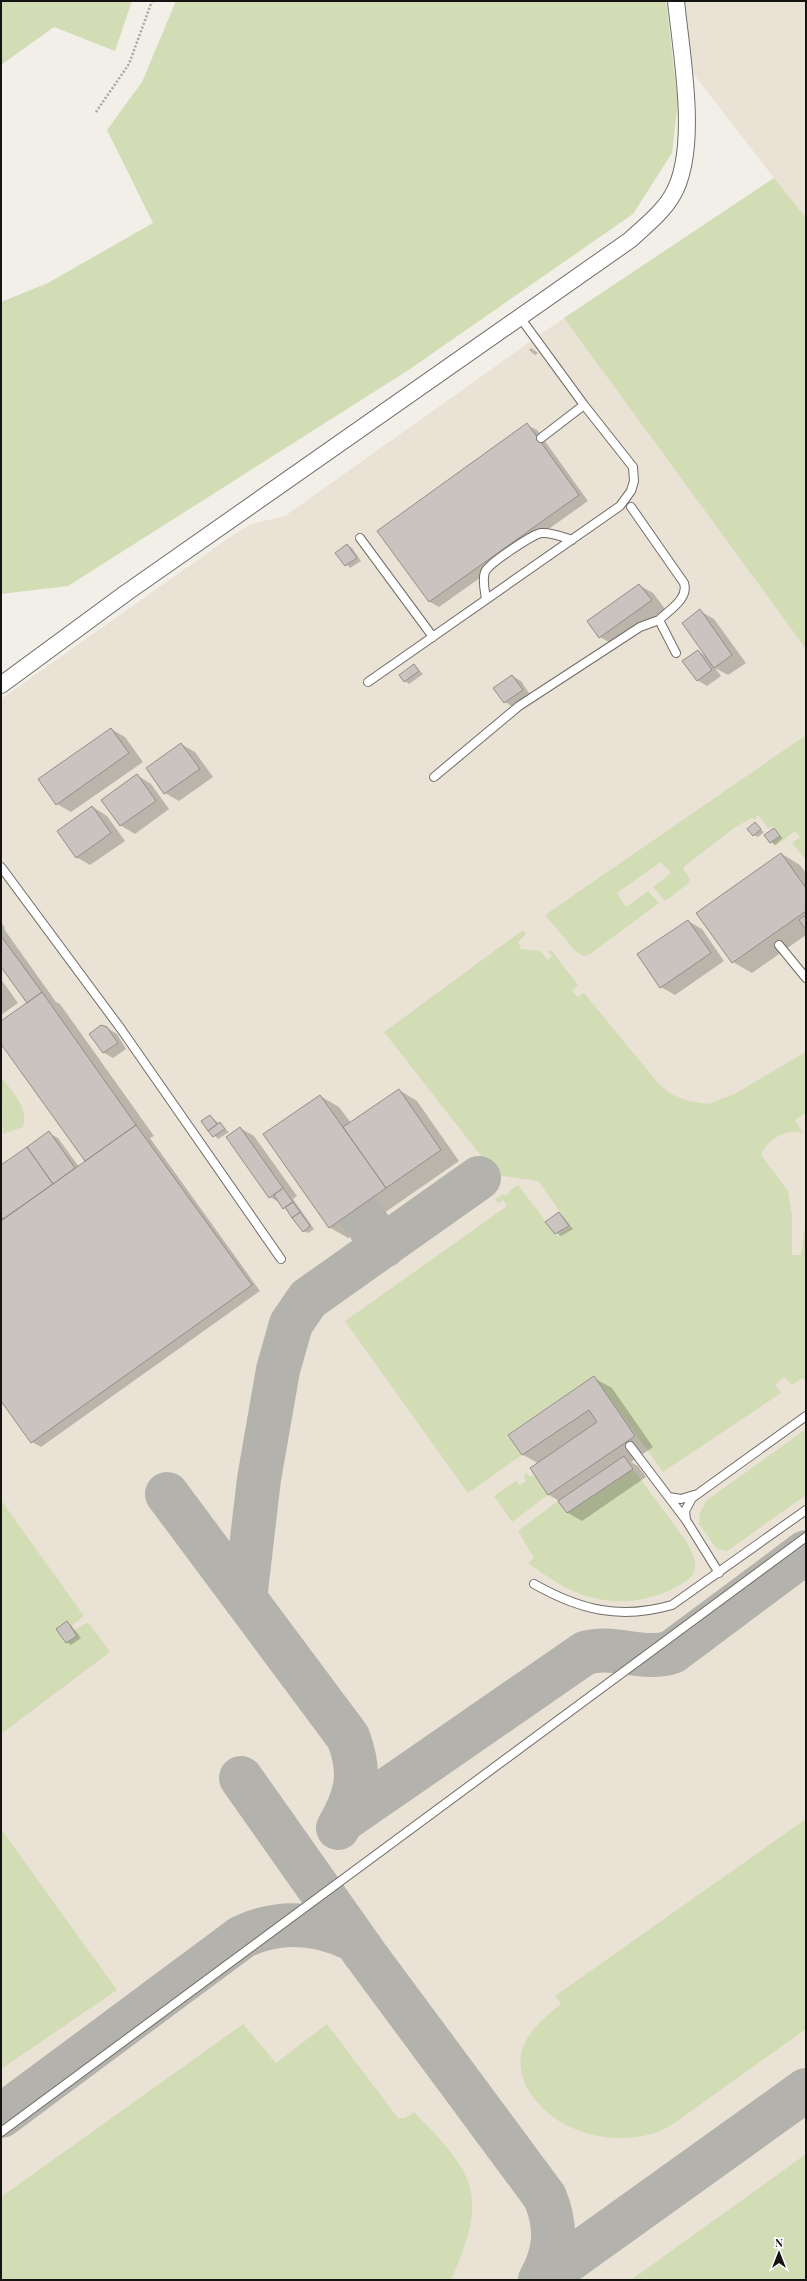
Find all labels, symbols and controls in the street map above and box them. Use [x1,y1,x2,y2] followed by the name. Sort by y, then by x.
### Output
[759,2233,799,2273] north arrow
[775,2235,783,2250] text: N

